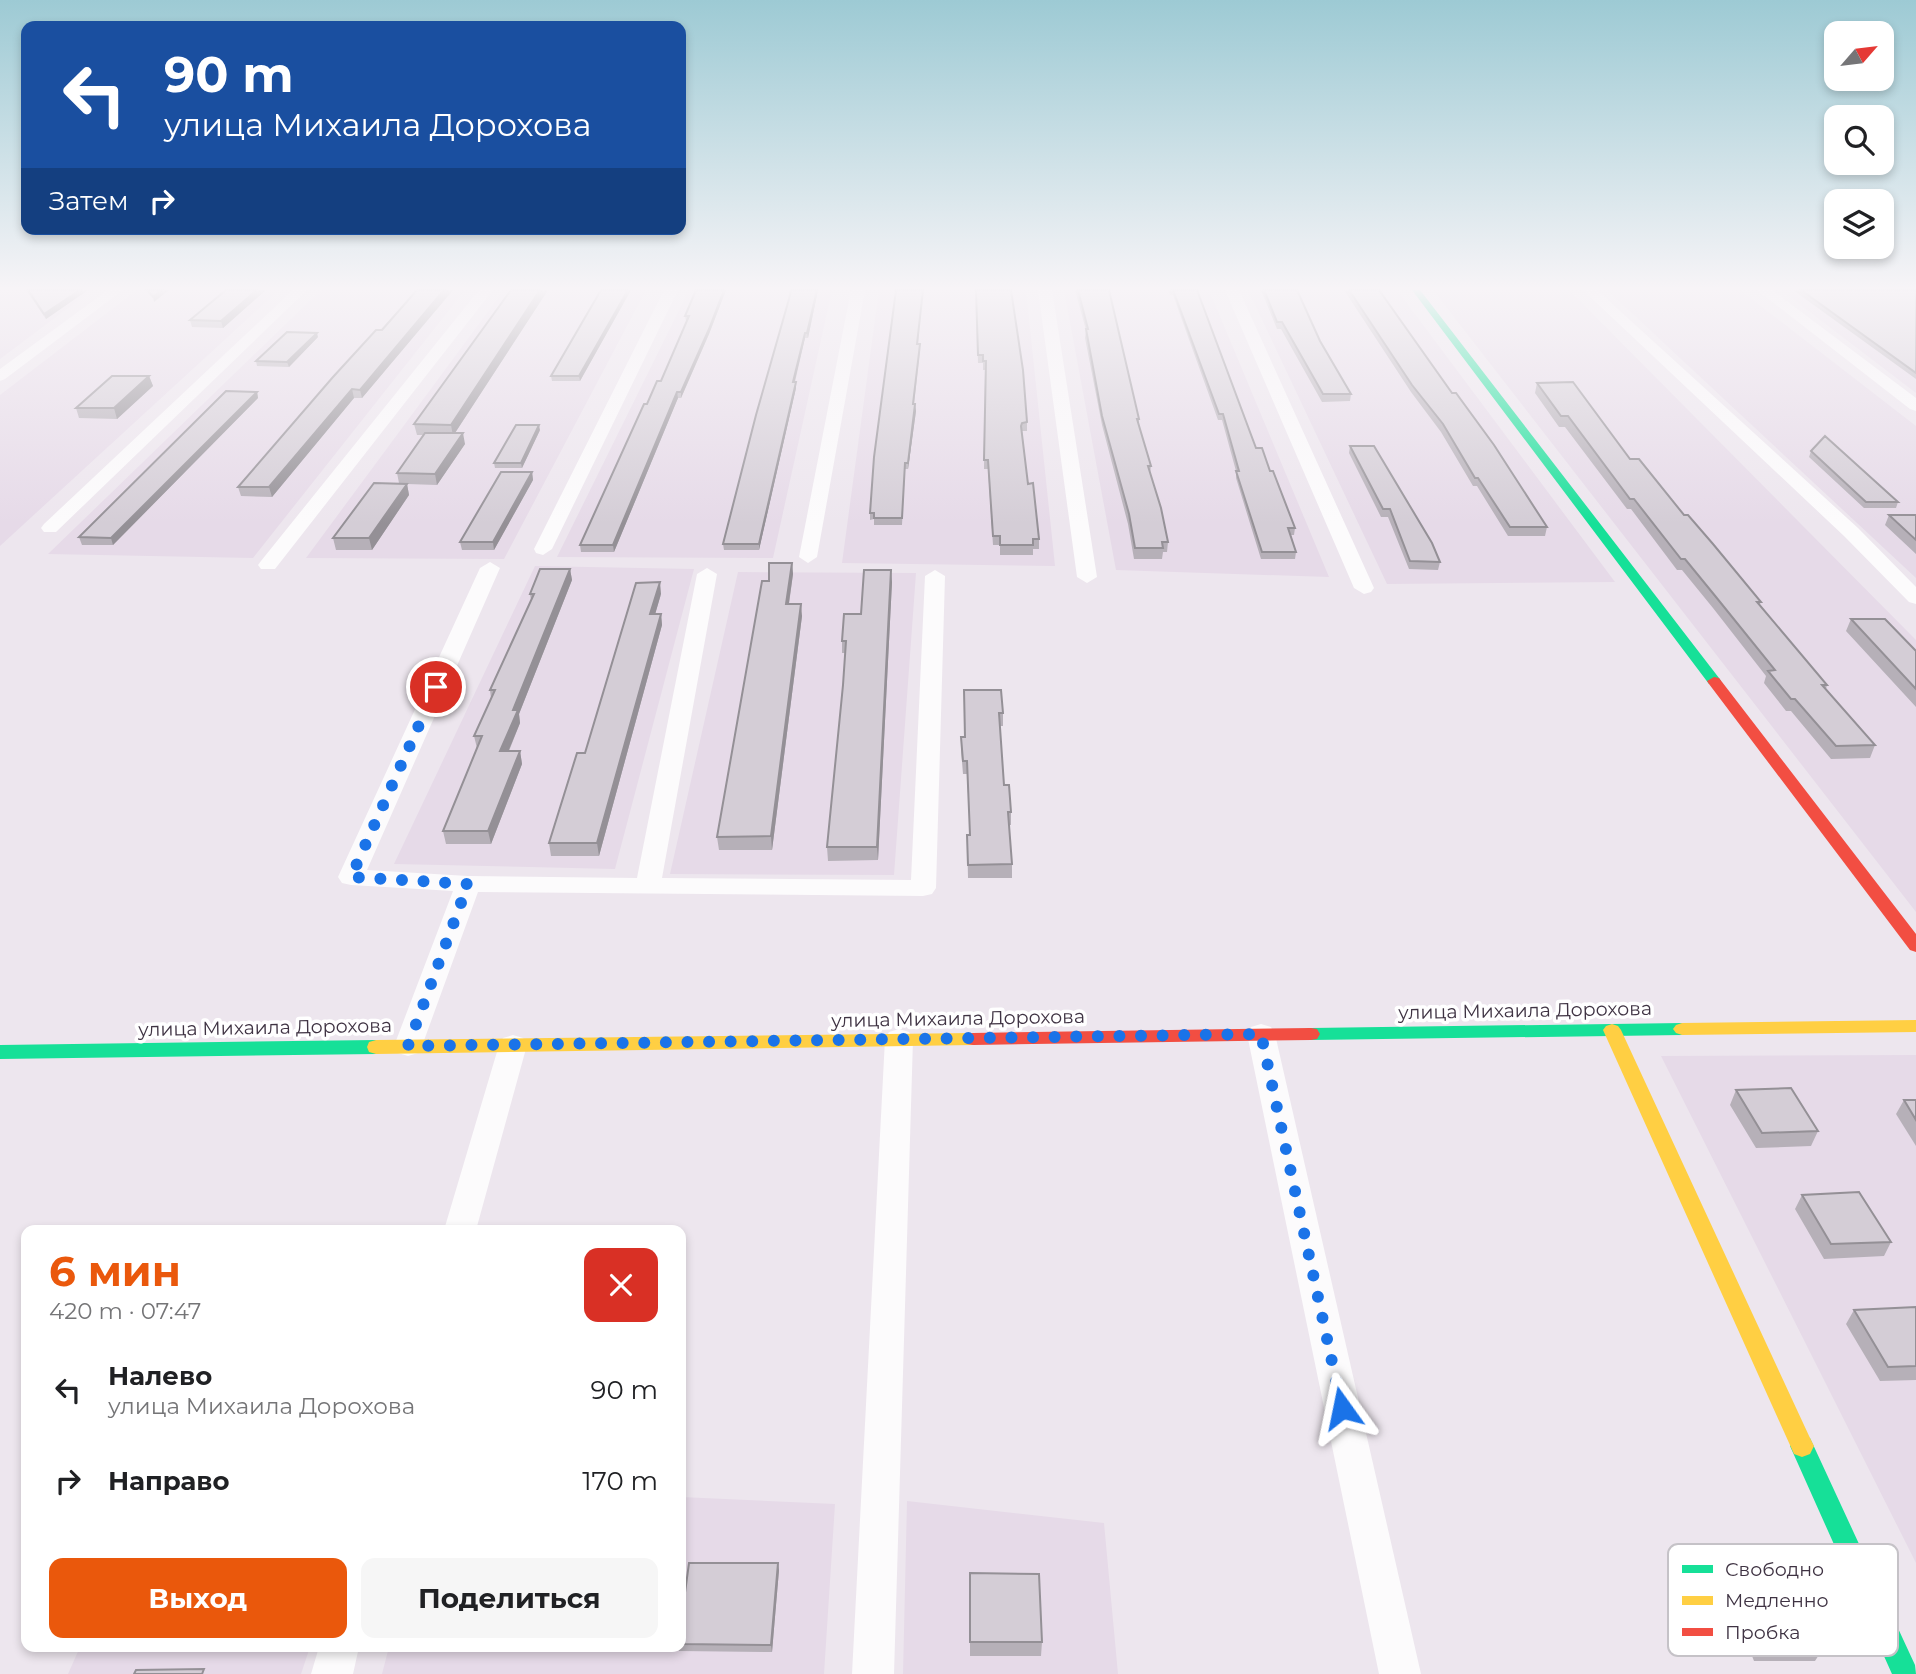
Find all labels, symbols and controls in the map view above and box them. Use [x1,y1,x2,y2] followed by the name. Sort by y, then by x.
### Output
[1824,21,1894,91] north arrow
[1824,21,1894,259] map controls
[164,45,294,104] text: 90 m
[49,49,140,140] icon: left
[164,105,591,144] text: улица Михаила Дорохова
[1824,105,1894,175] button: search
[143,182,181,220] icon: right
[49,185,129,217] text: Затем
[1824,189,1894,259] button: layers
[406,657,466,717] pin
[417,668,455,706] icon: arrive
[1397,997,1652,1024] street label: улица Михаила Дорохова
[830,1005,1085,1032] street label: улица Михаила Дорохова
[137,1014,392,1041] street label: улица Михаила Дорохова
[49,1245,181,1297] text: 6 мин
[584,1248,658,1322] button: close
[49,1297,201,1325] text: 420 m · 07:47
[108,1360,212,1392] text: Налево
[49,1371,87,1409] icon: left
[1305,1371,1379,1445] position arrow
[591,1374,658,1406] text: 90 m
[108,1392,415,1420] text: улица Михаила Дорохова
[49,1462,87,1500] icon: right
[108,1465,229,1497] text: Направо
[582,1465,658,1497] text: 170 m
[1668,1544,1898,1656] legend
[49,1558,347,1638] button: Выход
[361,1558,658,1638] button: Поделиться
[1725,1558,1824,1581] text: Свободно
[1725,1589,1829,1612] text: Медленно
[1725,1621,1800,1644] text: Пробка

